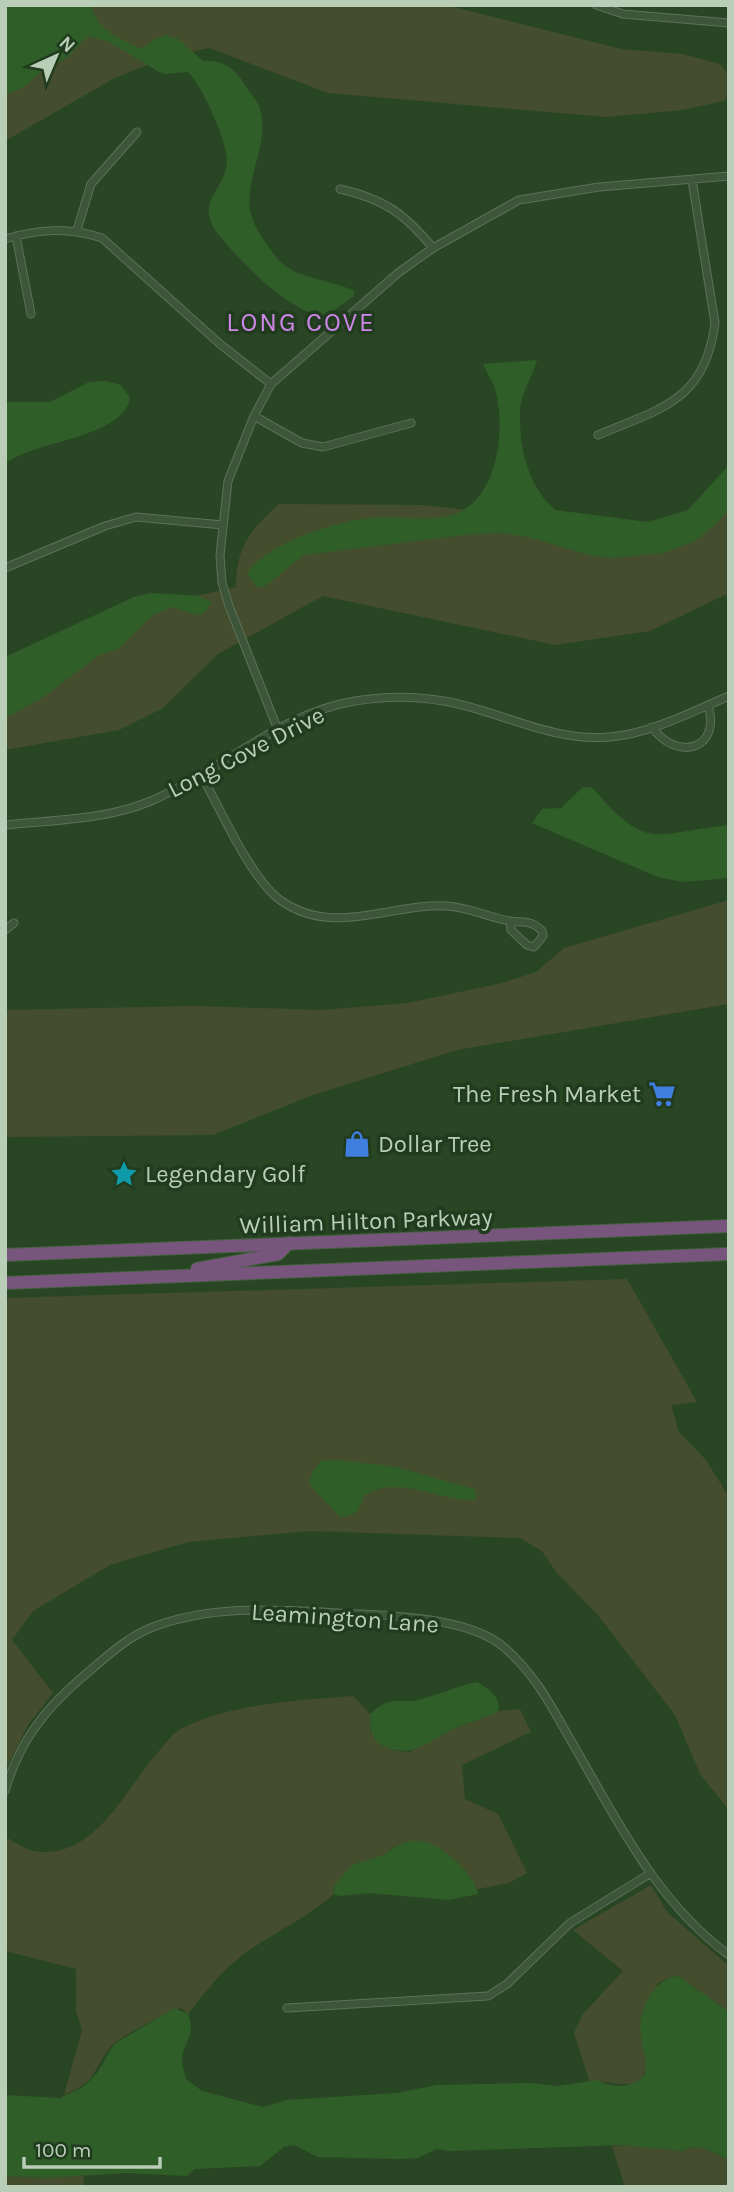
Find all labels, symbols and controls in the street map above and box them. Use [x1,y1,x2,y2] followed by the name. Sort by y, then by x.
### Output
[21,21,91,91] north arrow
[55,32,80,57] text: N
[226,307,376,338] district label: LONG COVE
[163,700,329,804] street label: Long Cove Drive
[647,1079,677,1109] supermarket icon: The Fresh Market
[453,1080,641,1108] place label: The Fresh Market
[342,1129,372,1159] shop icon: Dollar Tree
[378,1130,492,1158] place label: Dollar Tree
[109,1159,139,1189] place icon: Legendary Golf
[145,1160,306,1188] place label: Legendary Golf
[239,1203,493,1239] street label: William Hilton Parkway
[250,1597,440,1639] street label: Leamington Lane
[24,2126,161,2170] scale bar
[35,2138,92,2162] text: 100 m

